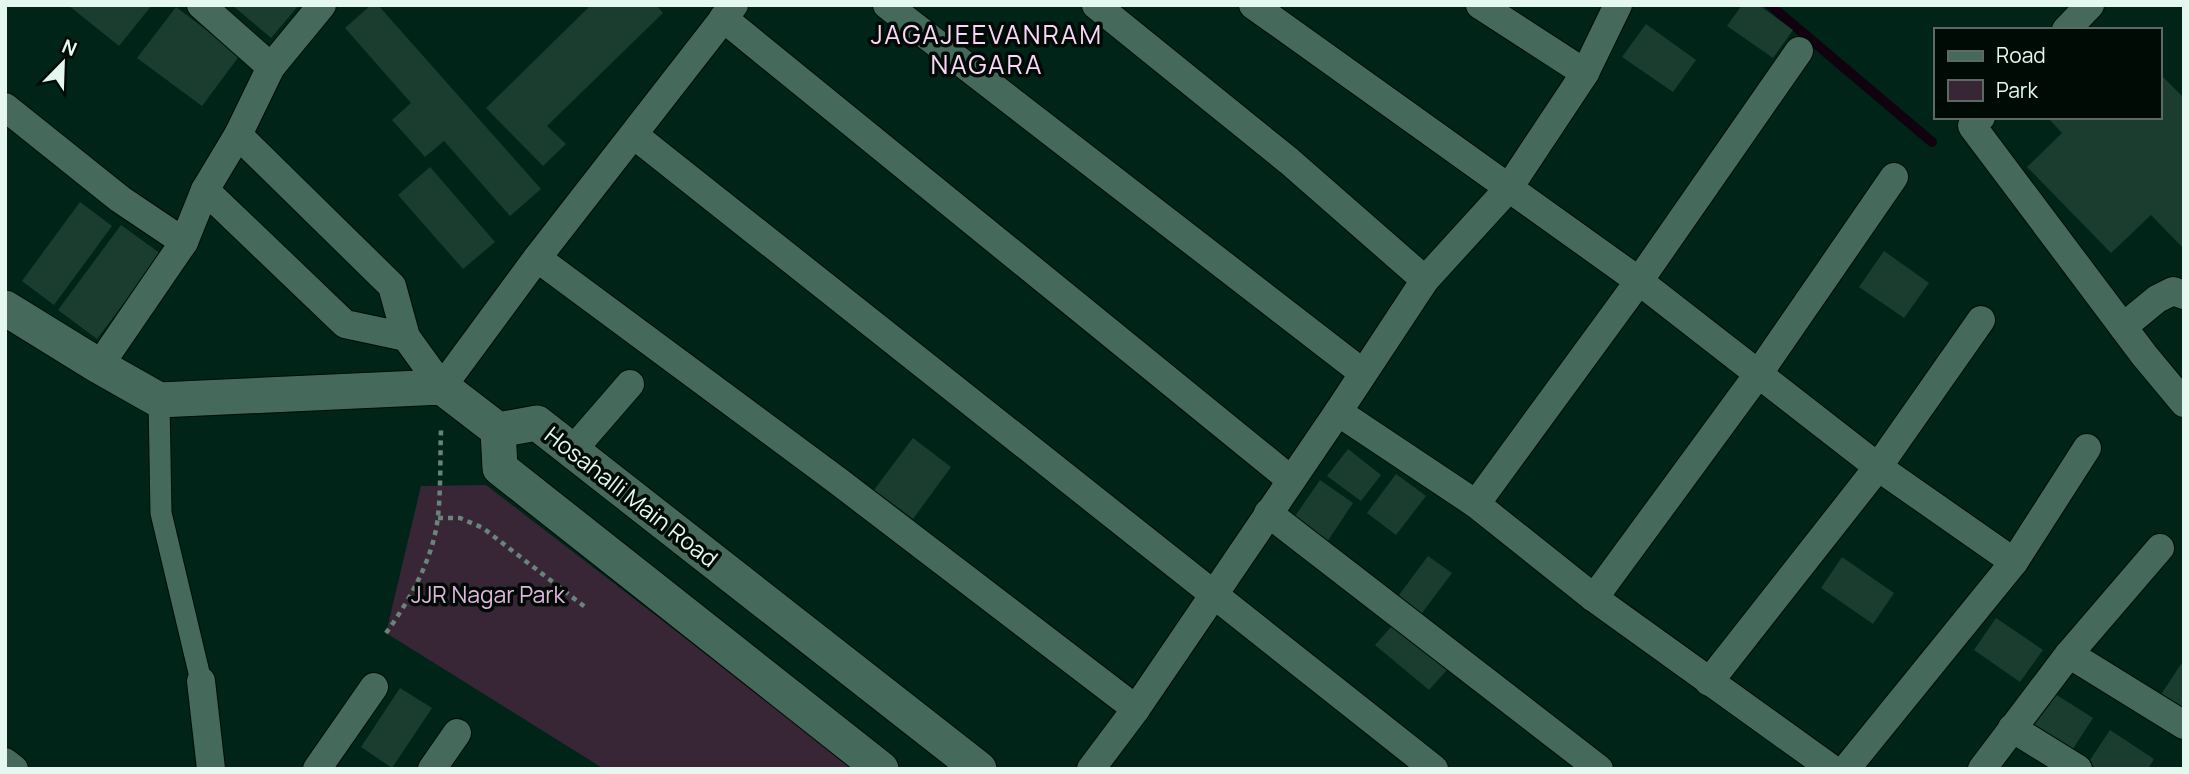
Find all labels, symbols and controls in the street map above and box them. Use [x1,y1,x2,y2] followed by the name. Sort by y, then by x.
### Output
[871,16,1103,82] district label: JAGAJEEVANRAM NAGARA
[28,28,98,98] north arrow
[1934,28,2161,119] legend
[58,33,81,62] text: N
[1996,41,2046,69] text: Road
[1996,76,2038,104] text: Park
[538,419,725,574] street label: Hosahalli Main Road
[411,578,566,610] park label: JJR Nagar Park

